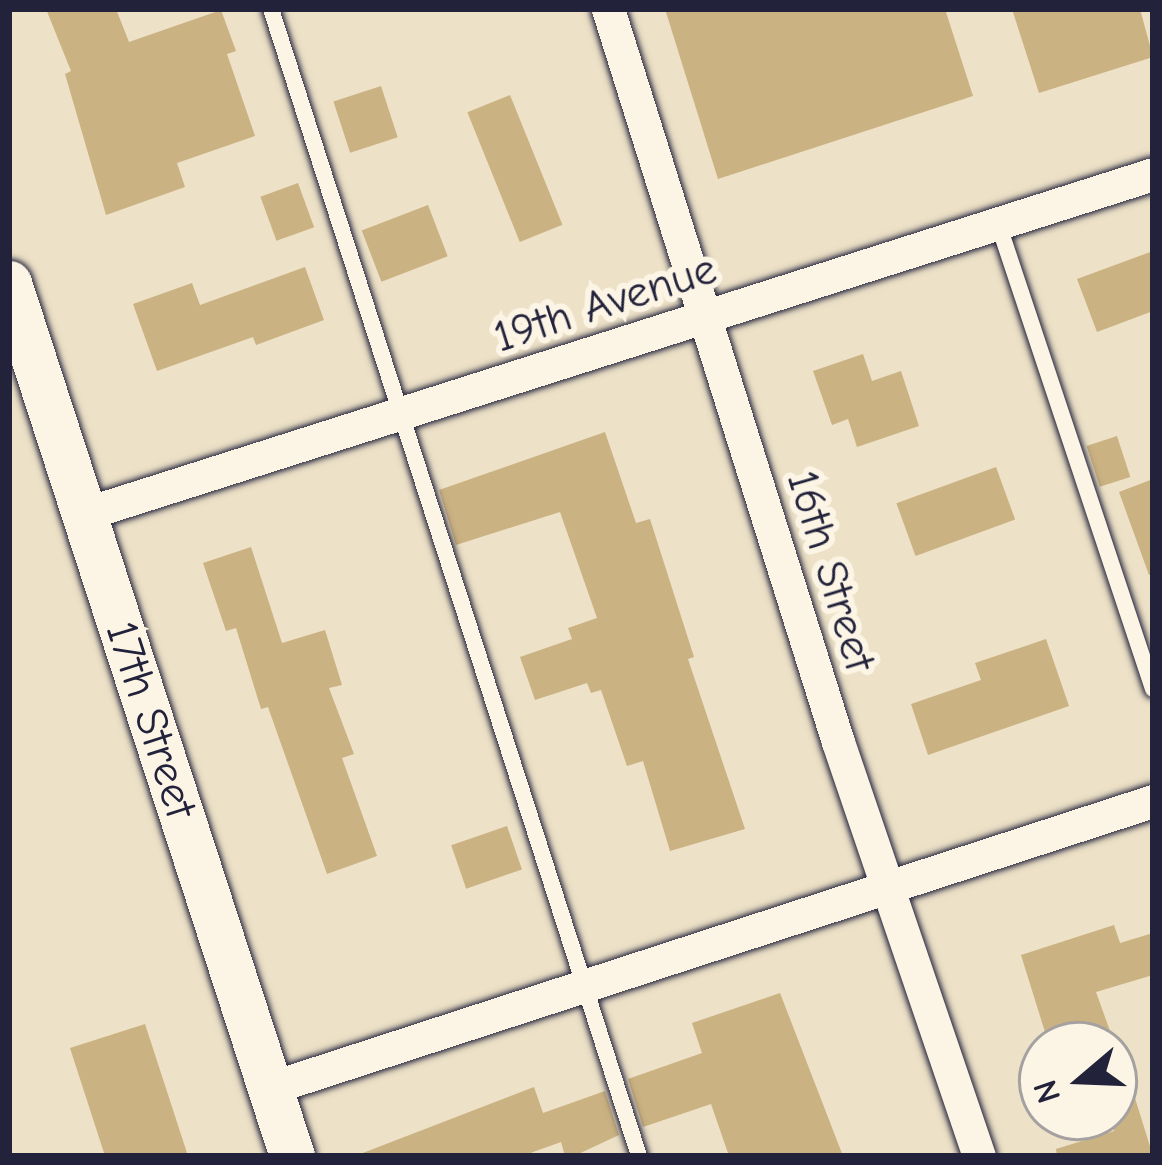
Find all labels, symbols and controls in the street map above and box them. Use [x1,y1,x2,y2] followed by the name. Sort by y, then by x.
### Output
[487,242,723,364] street label: 19th Avenue
[775,464,887,678] street label: 16th Street
[94,615,208,825] street label: 17th Street
[1018,1021,1138,1141] north arrow
[1025,1075,1068,1108] text: N

